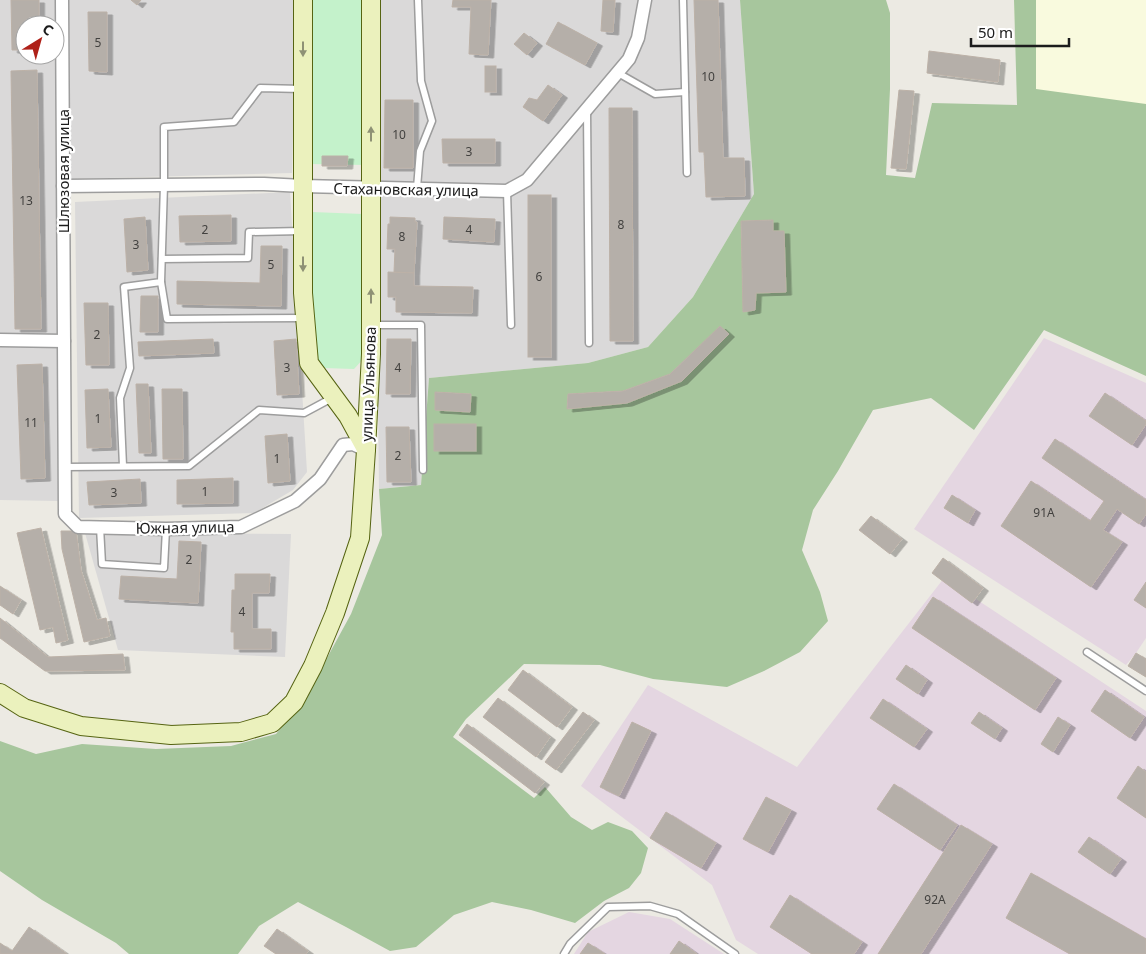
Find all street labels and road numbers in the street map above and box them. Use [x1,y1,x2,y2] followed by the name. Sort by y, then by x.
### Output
[53,109,73,233] street label: Шлюзовая улица
[333,178,479,200] street label: Стахановская улица
[356,326,380,442] street label: улица Ульянова
[135,516,235,538] street label: Южная улица

